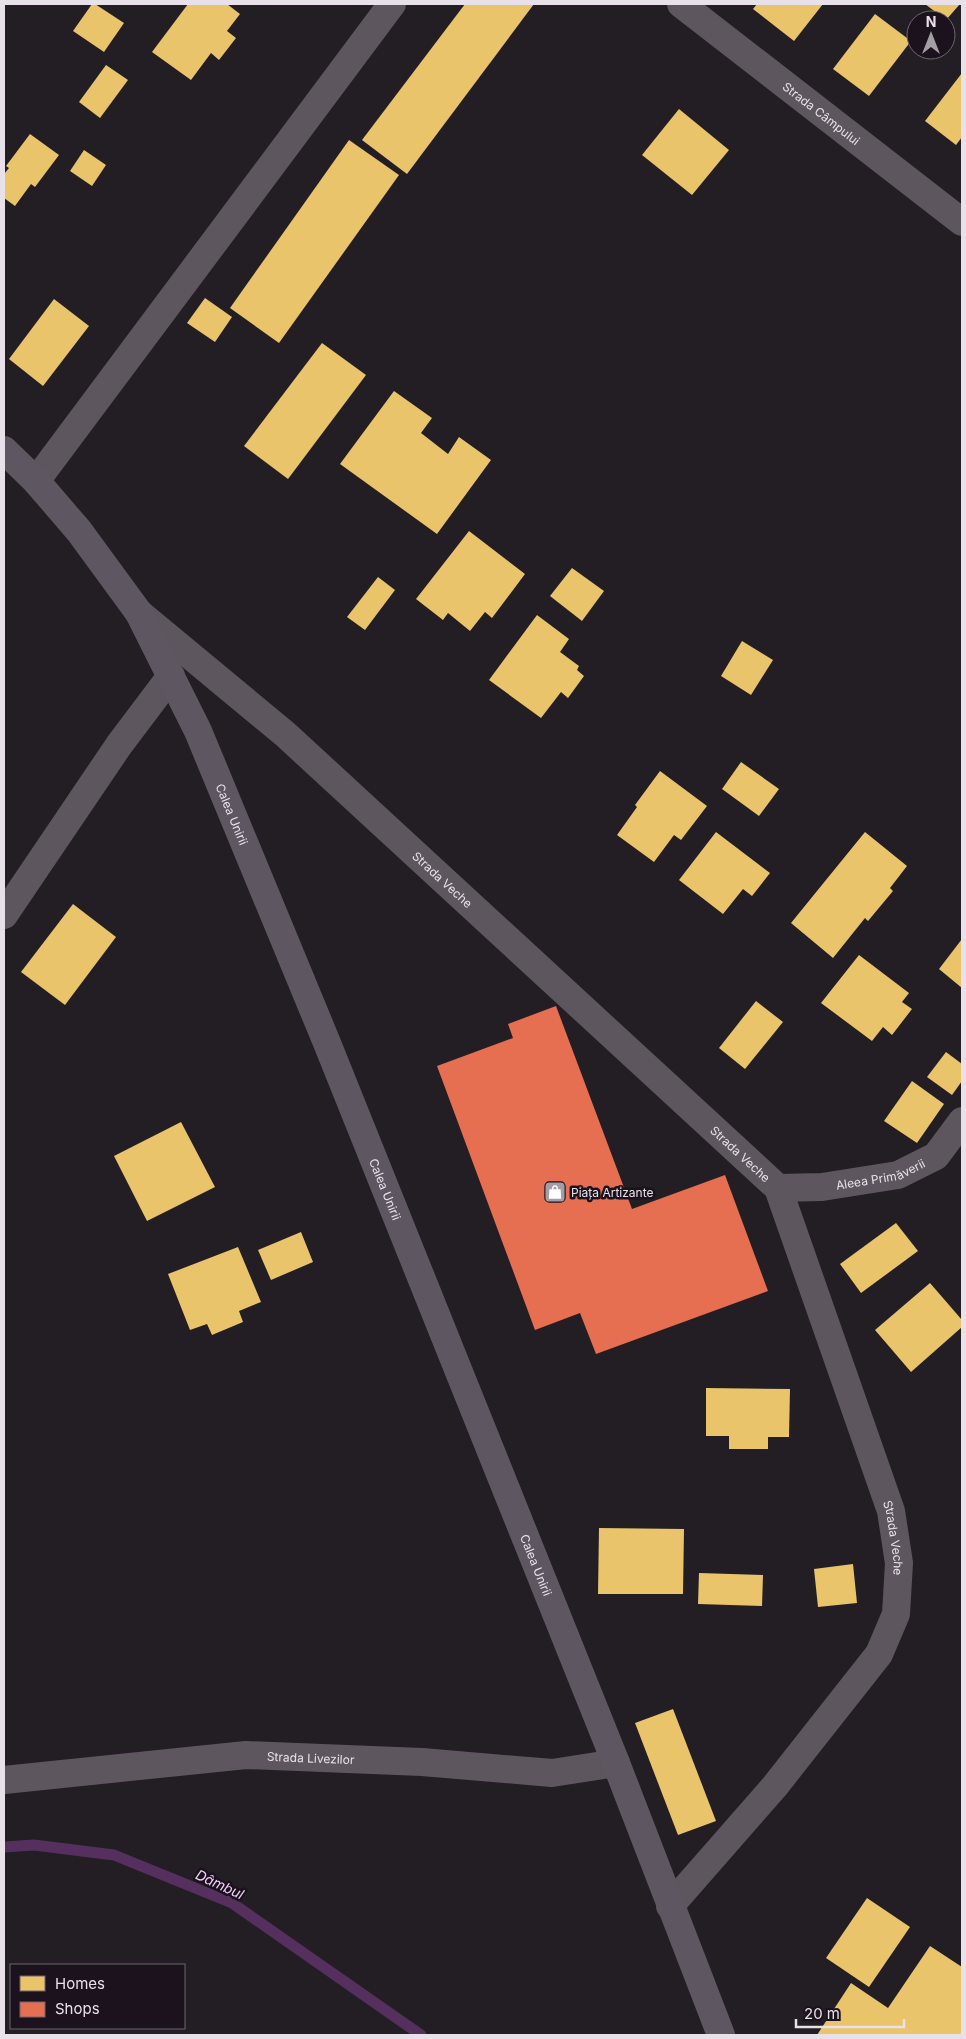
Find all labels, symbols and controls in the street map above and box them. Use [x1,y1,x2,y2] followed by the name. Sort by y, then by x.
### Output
[906,10,956,60] north arrow
[926,13,936,30] text: N
[780,78,863,148] street label: Strada Câmpului
[213,781,252,847] street label: Calea Unirii
[410,848,476,910] street label: Strada Veche
[708,1122,774,1185] street label: Strada Veche
[835,1155,927,1192] street label: Aleea Primăverii
[367,1156,405,1222] street label: Calea Unirii
[543,1180,567,1204] shop icon: Piața Artizante
[571,1185,653,1200] place label: Piața Artizante
[880,1498,907,1576] street label: Strada Veche
[517,1532,556,1598] street label: Calea Unirii
[267,1748,355,1767] street label: Strada Livezilor
[193,1865,247,1903] water label: Dâmbul
[10,1964,185,2029] legend
[55,1974,105,1993] text: Homes
[796,1996,904,2028] scale bar
[55,1999,100,2018] text: Shops
[804,2004,840,2023] text: 20 m

